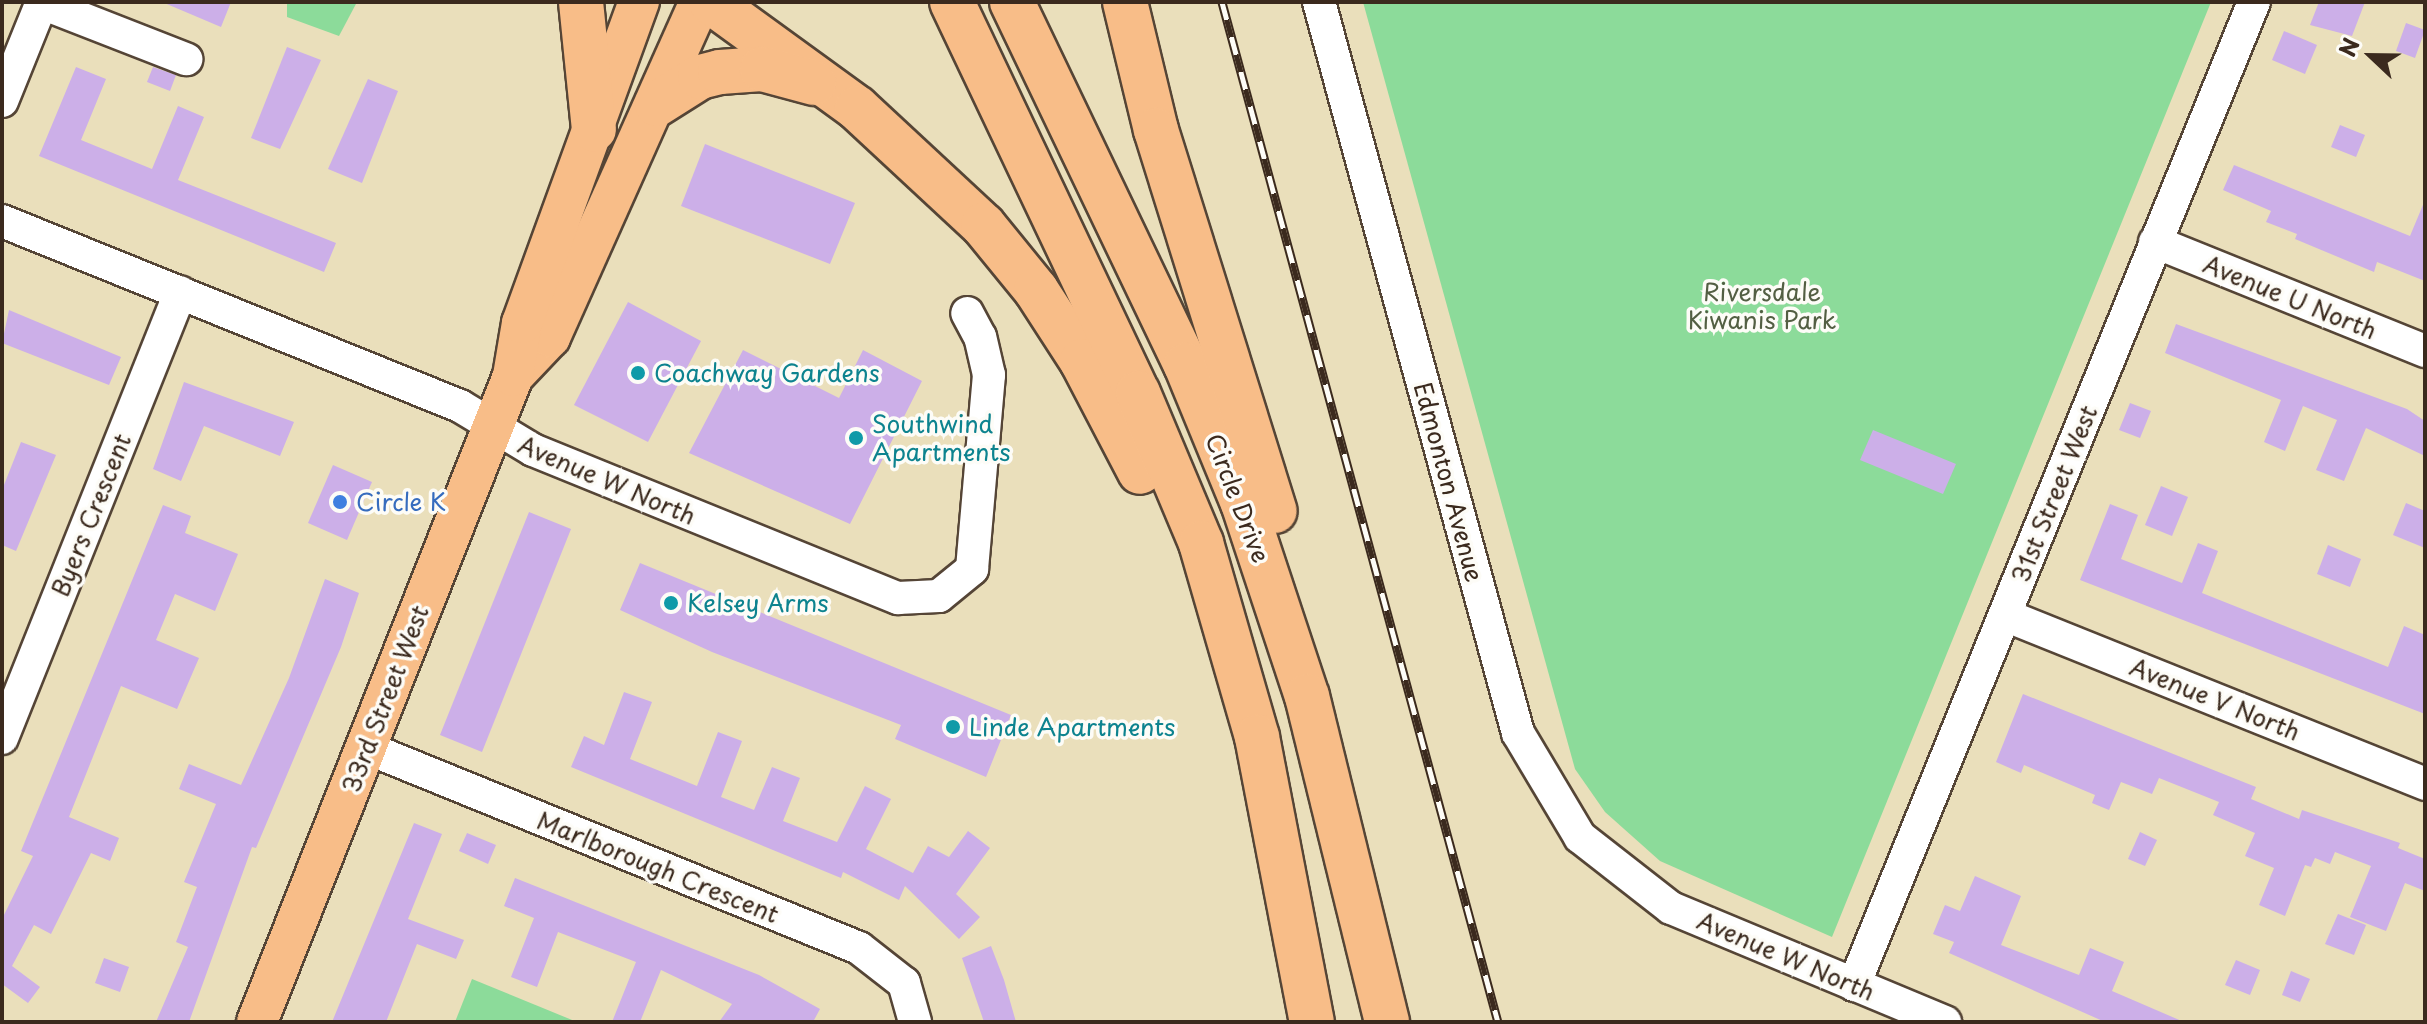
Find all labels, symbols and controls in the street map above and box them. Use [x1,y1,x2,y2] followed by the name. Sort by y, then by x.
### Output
[2331,16,2411,96] north arrow
[2330,33,2367,61] text: N
[2200,249,2380,345] street label: Avenue U North
[1688,278,1836,334] park label: Riversdale Kiwanis Park
[654,359,875,387] place label: Coachway Gardens
[629,364,647,382] marker: Coachway Gardens
[1409,379,1489,585] street label: Edmonton Avenue
[2005,400,2103,588] street label: 31st Street West
[872,410,1011,466] place label: Southwind Apartments
[1200,428,1276,568] street label: Circle Drive
[45,429,137,601] street label: Byers Crescent
[847,429,865,447] marker: Southwind Apartments
[514,430,700,530] street label: Avenue W North
[356,488,449,516] place label: Circle K
[331,493,349,511] marker: Circle K
[687,589,829,617] place label: Kelsey Arms
[662,594,680,612] marker: Kelsey Arms
[336,600,434,798] street label: 33rd Street West
[2125,652,2305,746] street label: Avenue V North
[969,713,1176,741] place label: Linde Apartments
[944,718,962,736] marker: Linde Apartments
[533,805,783,929] street label: Marlborough Crescent
[1693,906,1879,1006] street label: Avenue W North

